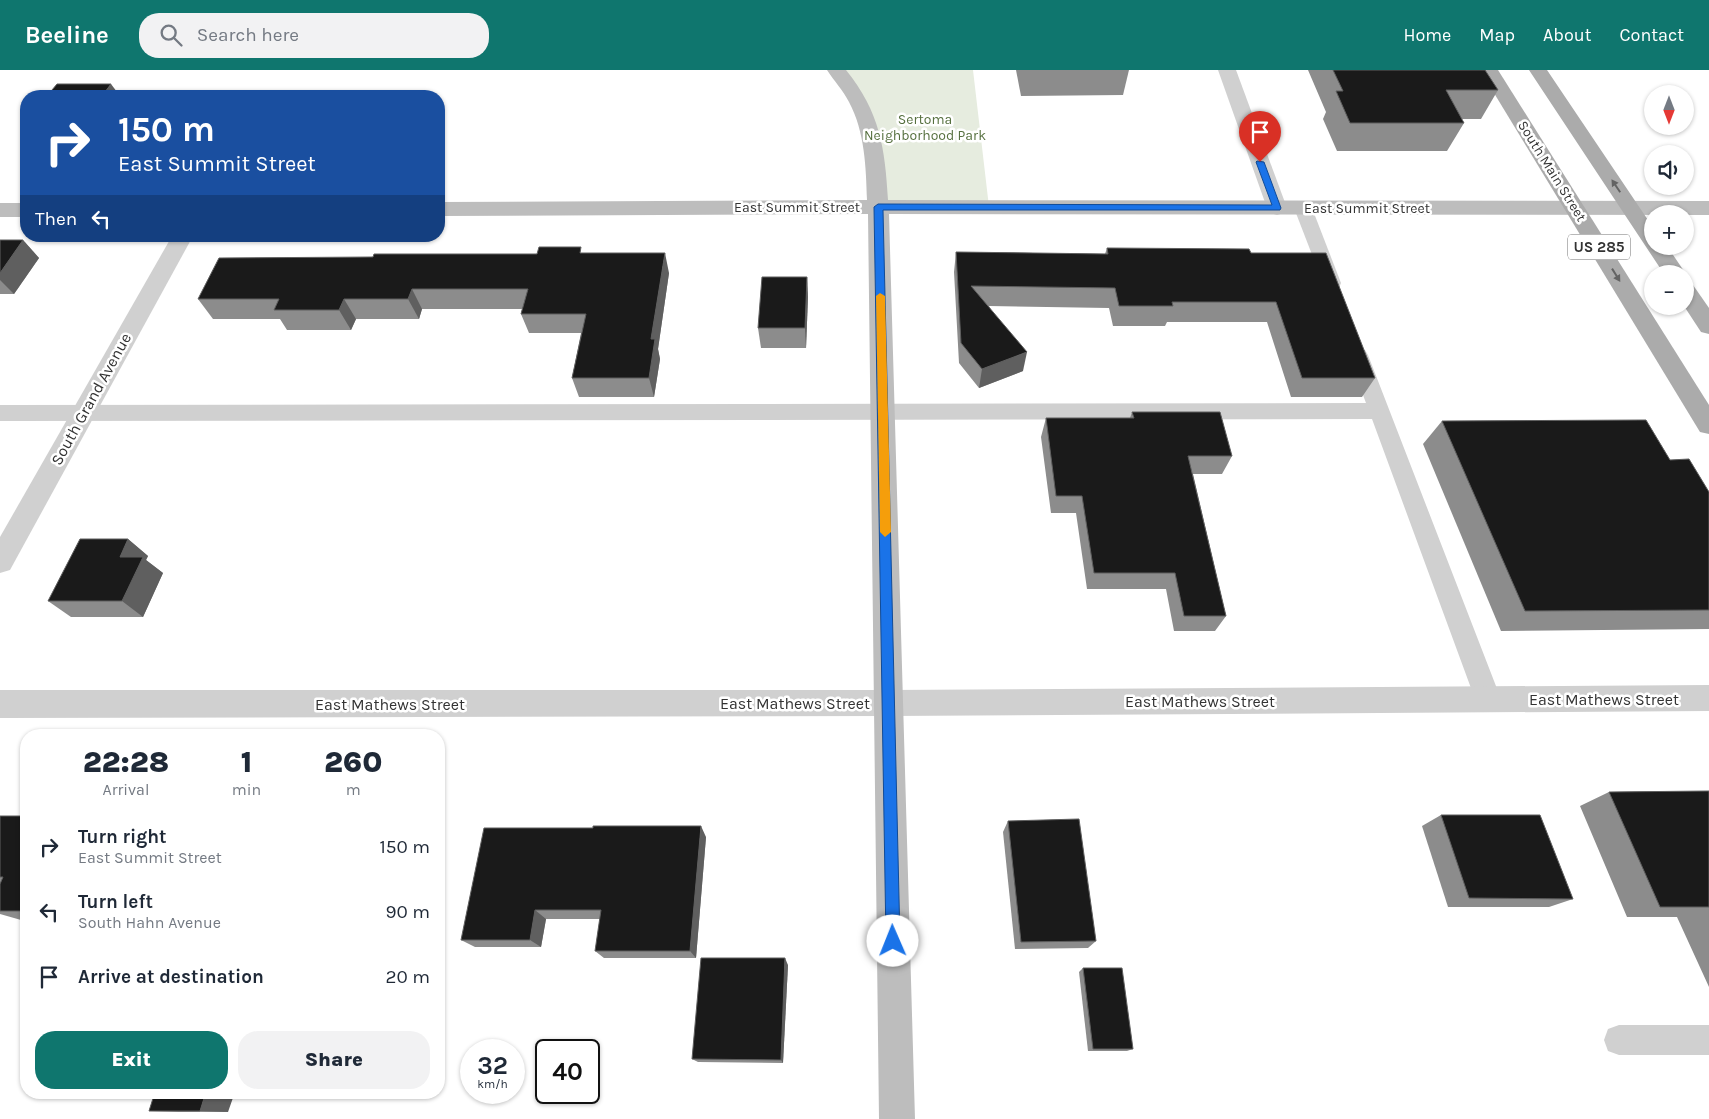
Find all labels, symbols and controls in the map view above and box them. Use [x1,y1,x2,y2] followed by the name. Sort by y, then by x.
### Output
[139,13,489,58] search box
[25,21,109,49] text: Beeline
[157,21,185,49] icon: search
[197,24,299,46] text: Search here
[1403,24,1451,46] text: Home
[1479,24,1515,46] text: Map
[1543,24,1592,46] text: About
[1620,24,1684,46] text: Contact
[1644,85,1694,135] north arrow
[1644,85,1694,315] map controls
[118,109,215,150] text: 150 m
[35,110,100,175] icon: right
[864,111,986,144] park label: Sertoma Neighborhood Park
[1239,111,1281,162] pin
[1514,117,1590,225] street label: South Main Street
[1246,118,1274,146] icon: arrive
[1644,145,1694,195] button: sound
[118,151,316,177] text: East Summit Street
[1611,179,1621,192] one-way arrow
[734,199,860,216] street label: East Summit Street
[1304,200,1430,217] street label: East Summit Street
[87,205,115,233] icon: left
[1644,205,1694,255] button: +
[35,208,77,230] text: Then
[1568,234,1630,260] road number: US 285
[1644,265,1694,315] button: −
[1612,268,1621,281] one-way arrow
[47,330,135,468] street label: South Grand Avenue
[1529,690,1679,709] street label: East Mathews Street
[1125,692,1275,711] street label: East Mathews Street
[720,694,870,713] street label: East Mathews Street
[315,695,465,714] street label: East Mathews Street
[83,744,169,780] text: 22:28
[241,744,252,780] text: 1
[324,744,382,780] text: 260
[103,780,149,799] text: Arrival
[232,780,261,799] text: min
[346,780,361,799] text: m
[78,826,167,848] text: Turn right
[35,833,63,861] icon: right
[379,836,430,858] text: 150 m
[78,848,222,867] text: East Summit Street
[78,891,153,913] text: Turn left
[35,898,63,926] icon: left
[385,901,430,923] text: 90 m
[78,913,221,932] text: South Hahn Avenue
[866,914,918,966] position arrow
[35,963,63,991] icon: arrive
[78,966,264,988] text: Arrive at destination
[385,966,430,988] text: 20 m
[35,1031,228,1089] button: Exit
[238,1031,430,1089] button: Share
[535,1039,600,1104] speed limit sign: 40
[477,1051,508,1080] text: 32
[477,1077,508,1091] text: km/h

